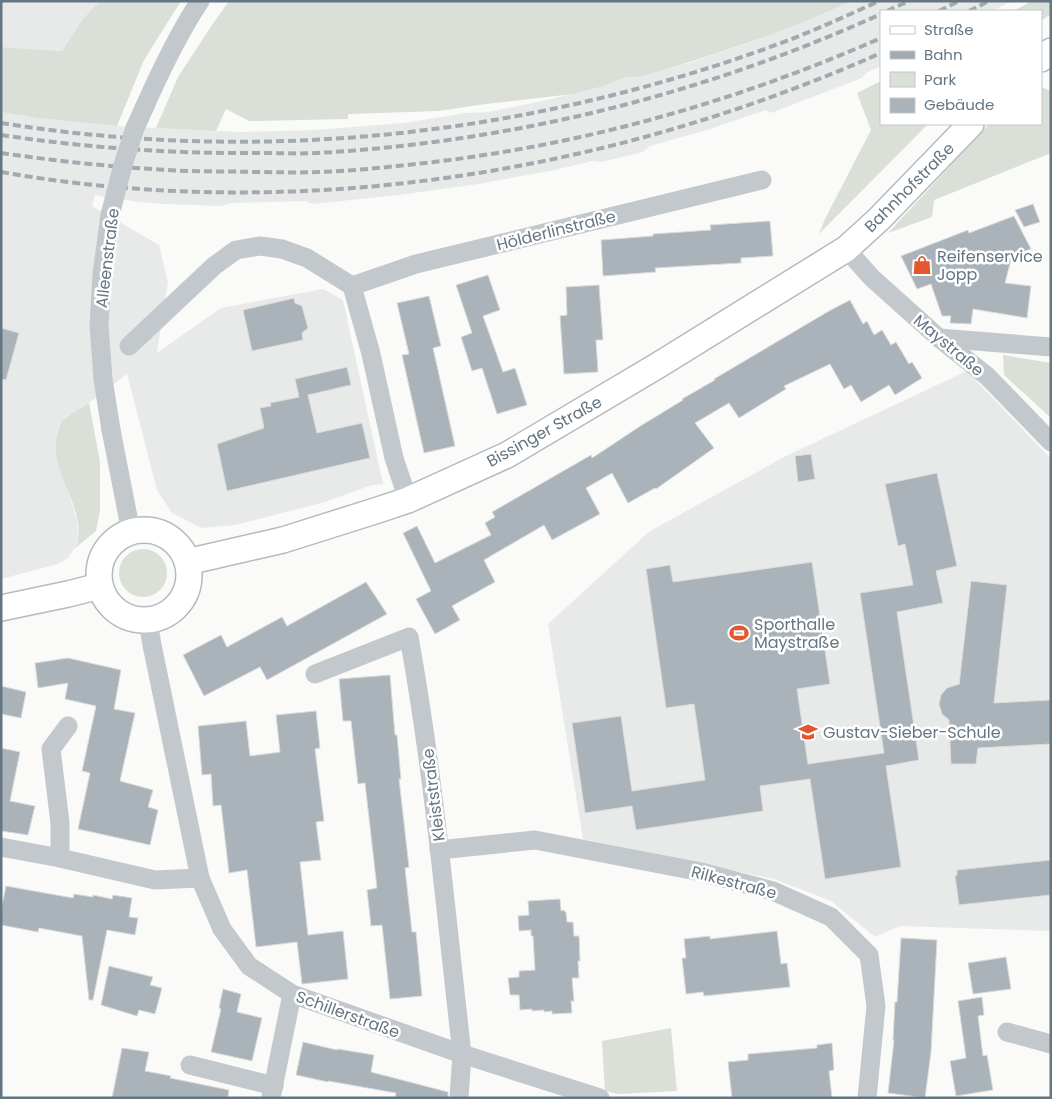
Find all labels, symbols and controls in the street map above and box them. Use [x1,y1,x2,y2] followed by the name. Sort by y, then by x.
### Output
[880,10,1042,125] legend
[924,19,974,40] text: Straße
[924,44,963,65] text: Bahn
[924,69,956,90] text: Park
[924,94,994,115] text: Gebäude
[859,137,959,237] street label: Bahnhofstraße
[494,205,618,256] street label: Hölderlinstraße
[90,207,125,309] street label: Alleenstraße
[937,245,1043,286] place label: Reifenservice Jopp
[911,254,933,276] shop icon: Reifenservice Jopp
[909,309,989,382] street label: Maystraße
[483,390,606,473] street label: Bissinger Straße
[754,613,839,654] place label: Sporthalle Maystraße
[728,622,750,644] sports icon: Sporthalle Maystraße
[797,721,819,743] school or university icon: Gustav-Sieber-Schule
[823,721,1001,744] place label: Gustav-Sieber-Schule
[416,747,451,843] street label: Kleiststraße
[689,860,779,905] street label: Rilkestraße
[293,985,403,1044] street label: Schillerstraße

